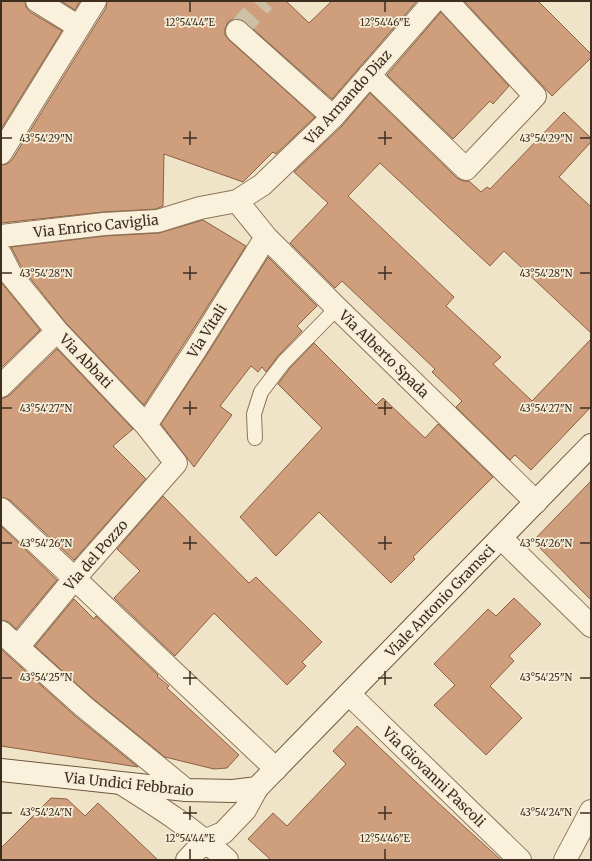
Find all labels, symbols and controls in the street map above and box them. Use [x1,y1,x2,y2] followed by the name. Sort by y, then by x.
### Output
[165,16,215,29] text: 12°54'44"E
[360,16,411,29] text: 12°54'46"E
[300,45,396,149] street label: Via Armando Diaz
[19,132,73,145] text: 43°54'29"N
[519,132,573,145] text: 43°54'29"N
[32,210,160,242] street label: Via Enrico Caviglia
[19,267,73,280] text: 43°54'28"N
[519,267,573,280] text: 43°54'28"N
[183,300,231,362] street label: Via Vitali
[334,306,433,402] street label: Via Alberto Spada
[55,329,117,392] street label: Via Abbati
[20,402,73,415] text: 43°54'27"N
[520,402,573,415] text: 43°54'27"N
[60,516,132,595] street label: Via del Pozzo
[20,537,73,550] text: 43°54'26"N
[520,537,573,550] text: 43°54'26"N
[381,541,499,662] street label: Viale Antonio Gramsci
[20,671,73,684] text: 43°54'25"N
[520,671,573,684] text: 43°54'25"N
[378,723,490,831] street label: Via Giovanni Pascoli
[62,768,195,800] street label: Via Undici Febbraio
[20,806,72,819] text: 43°54'24"N
[520,806,572,819] text: 43°54'24"N
[165,832,215,845] text: 12°54'44"E
[360,832,411,845] text: 12°54'46"E

